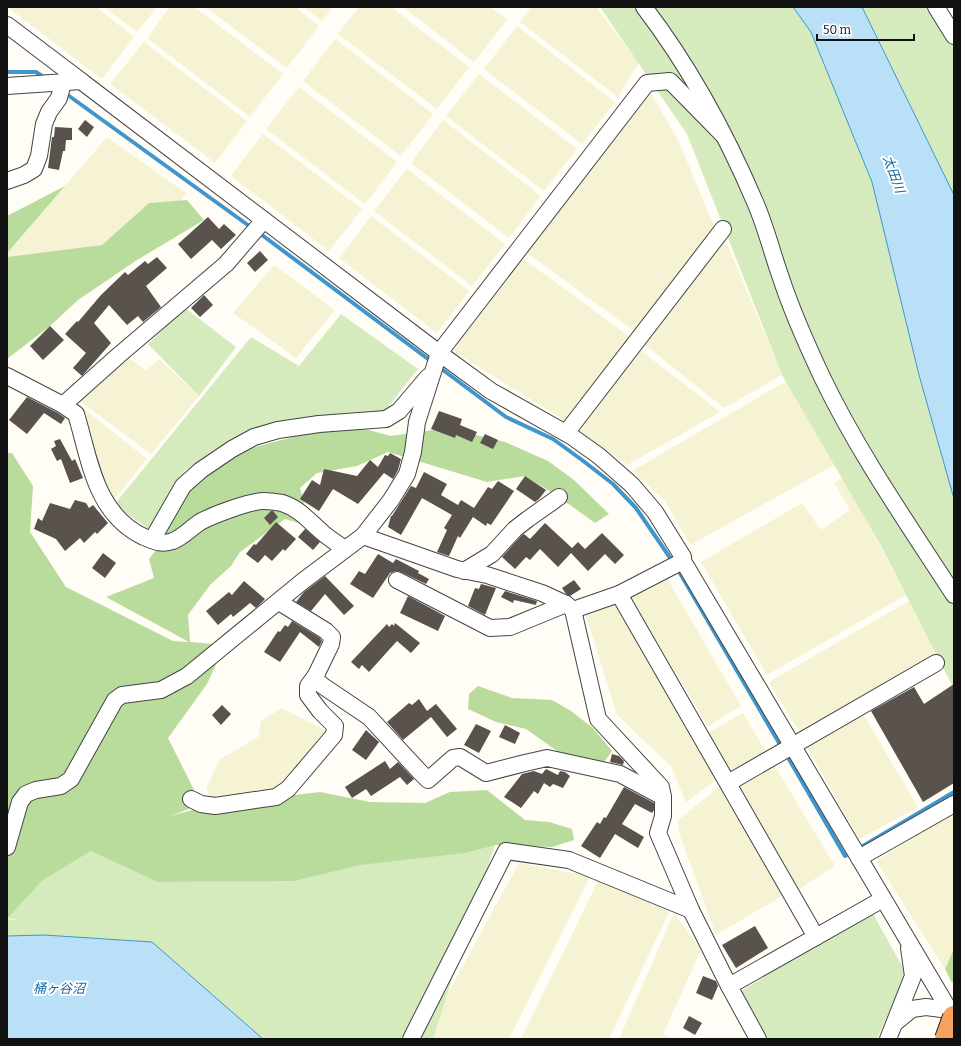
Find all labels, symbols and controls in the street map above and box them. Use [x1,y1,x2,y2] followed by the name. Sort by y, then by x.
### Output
[817,16,914,42] scale bar
[823,23,852,37] text: 50 m
[880,153,908,197] water label: 太田川
[33,981,87,996] water label: 桶ヶ谷沼

